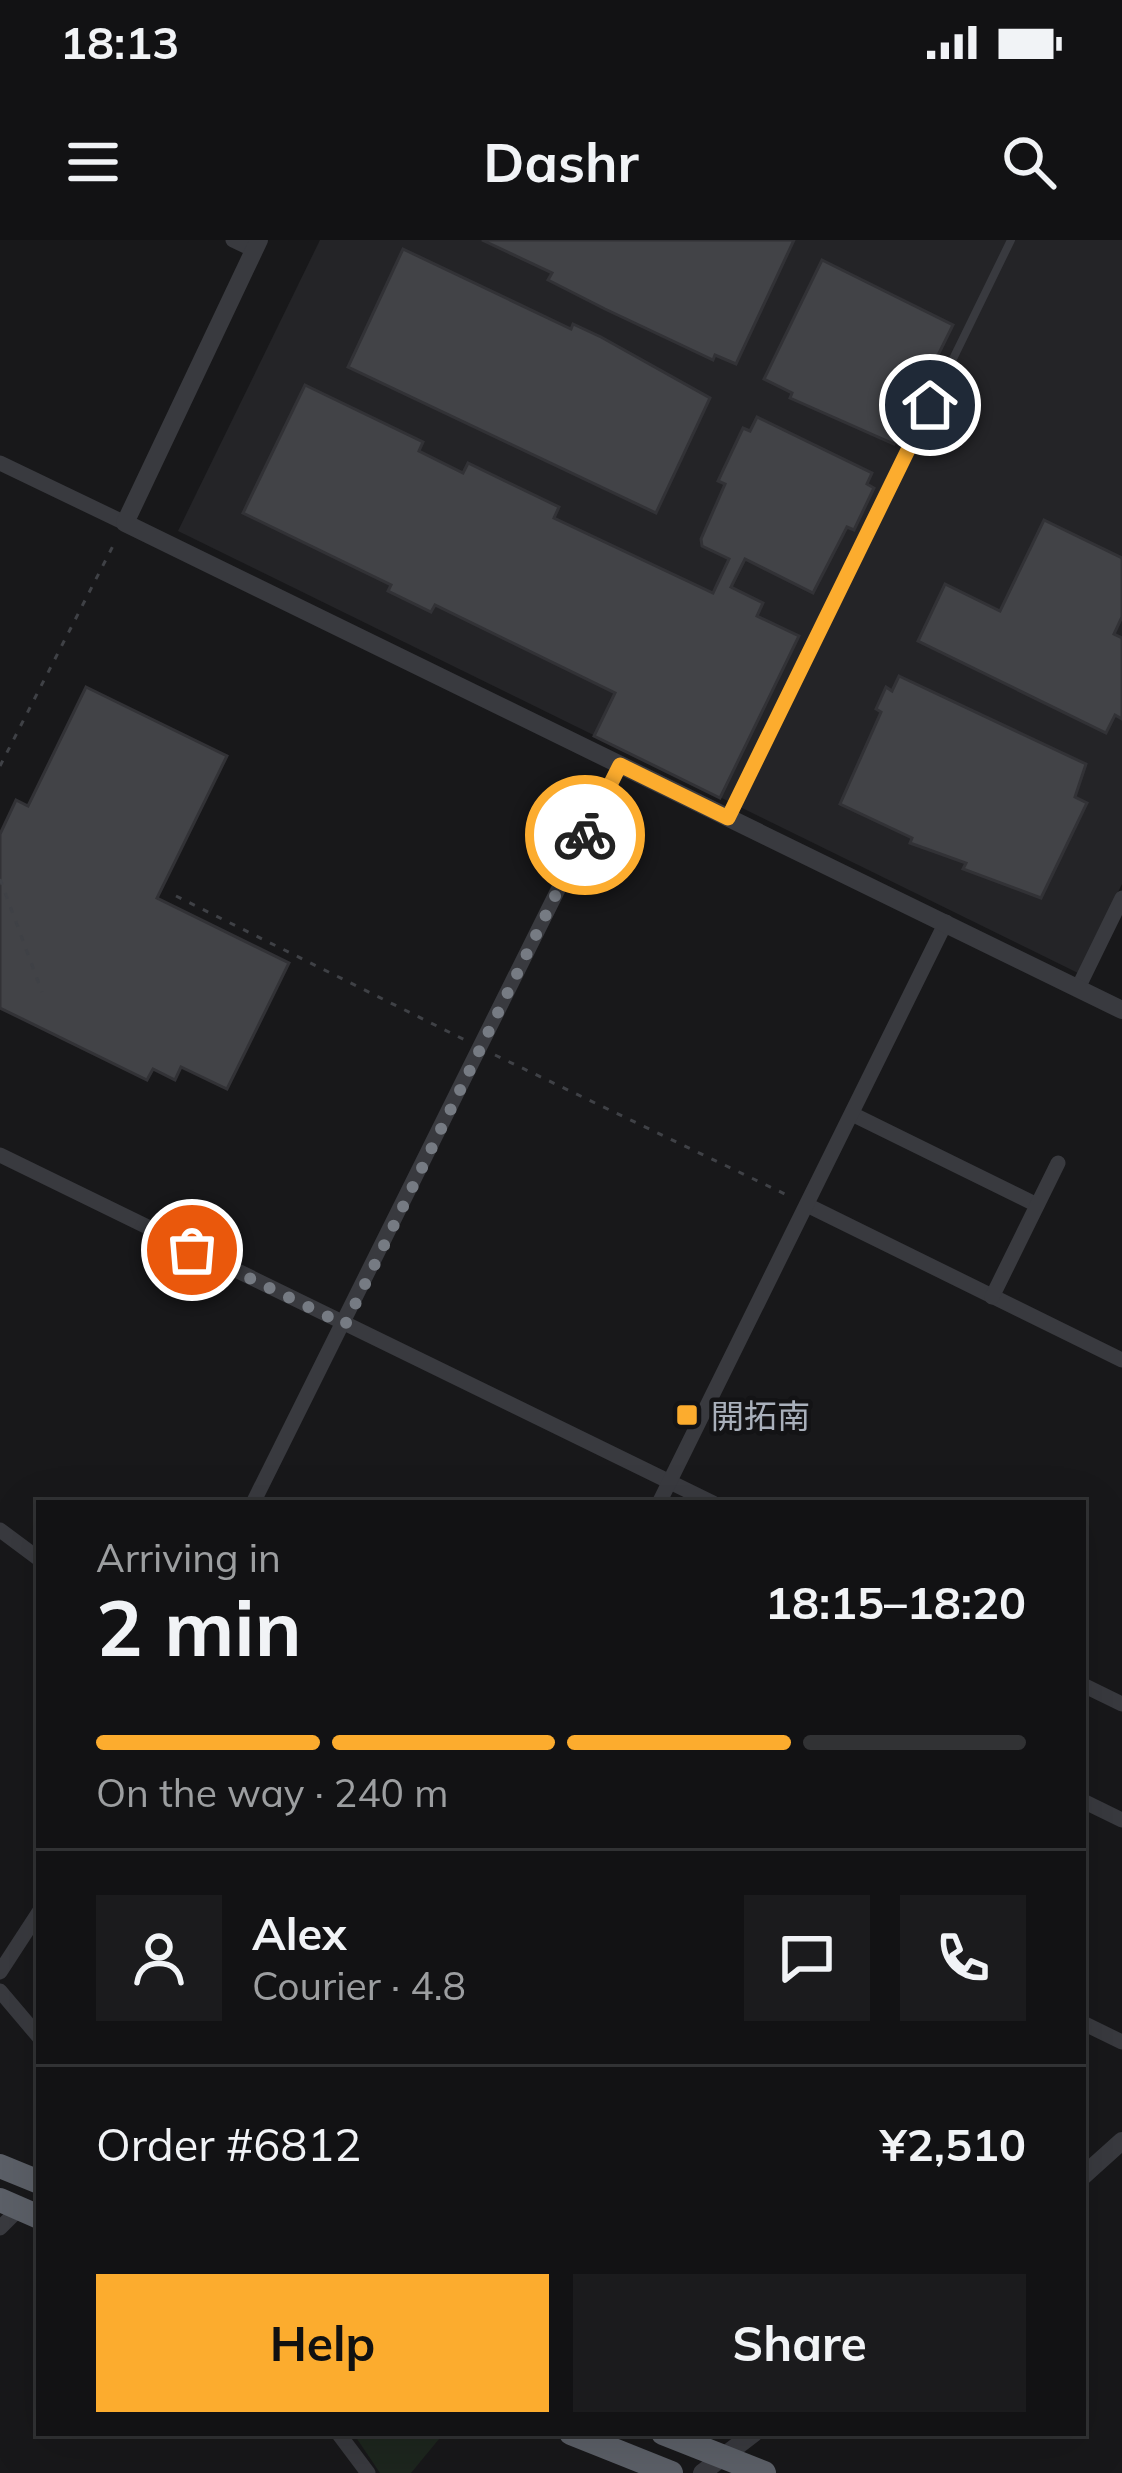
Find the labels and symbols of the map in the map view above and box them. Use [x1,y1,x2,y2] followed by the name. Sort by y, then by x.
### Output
[879,354,981,456] pin
[525,775,645,895] courier
[141,1199,243,1301] pin
[711,1395,810,1436] place label: 開拓南
[674,1402,700,1428] marker: 開拓南

